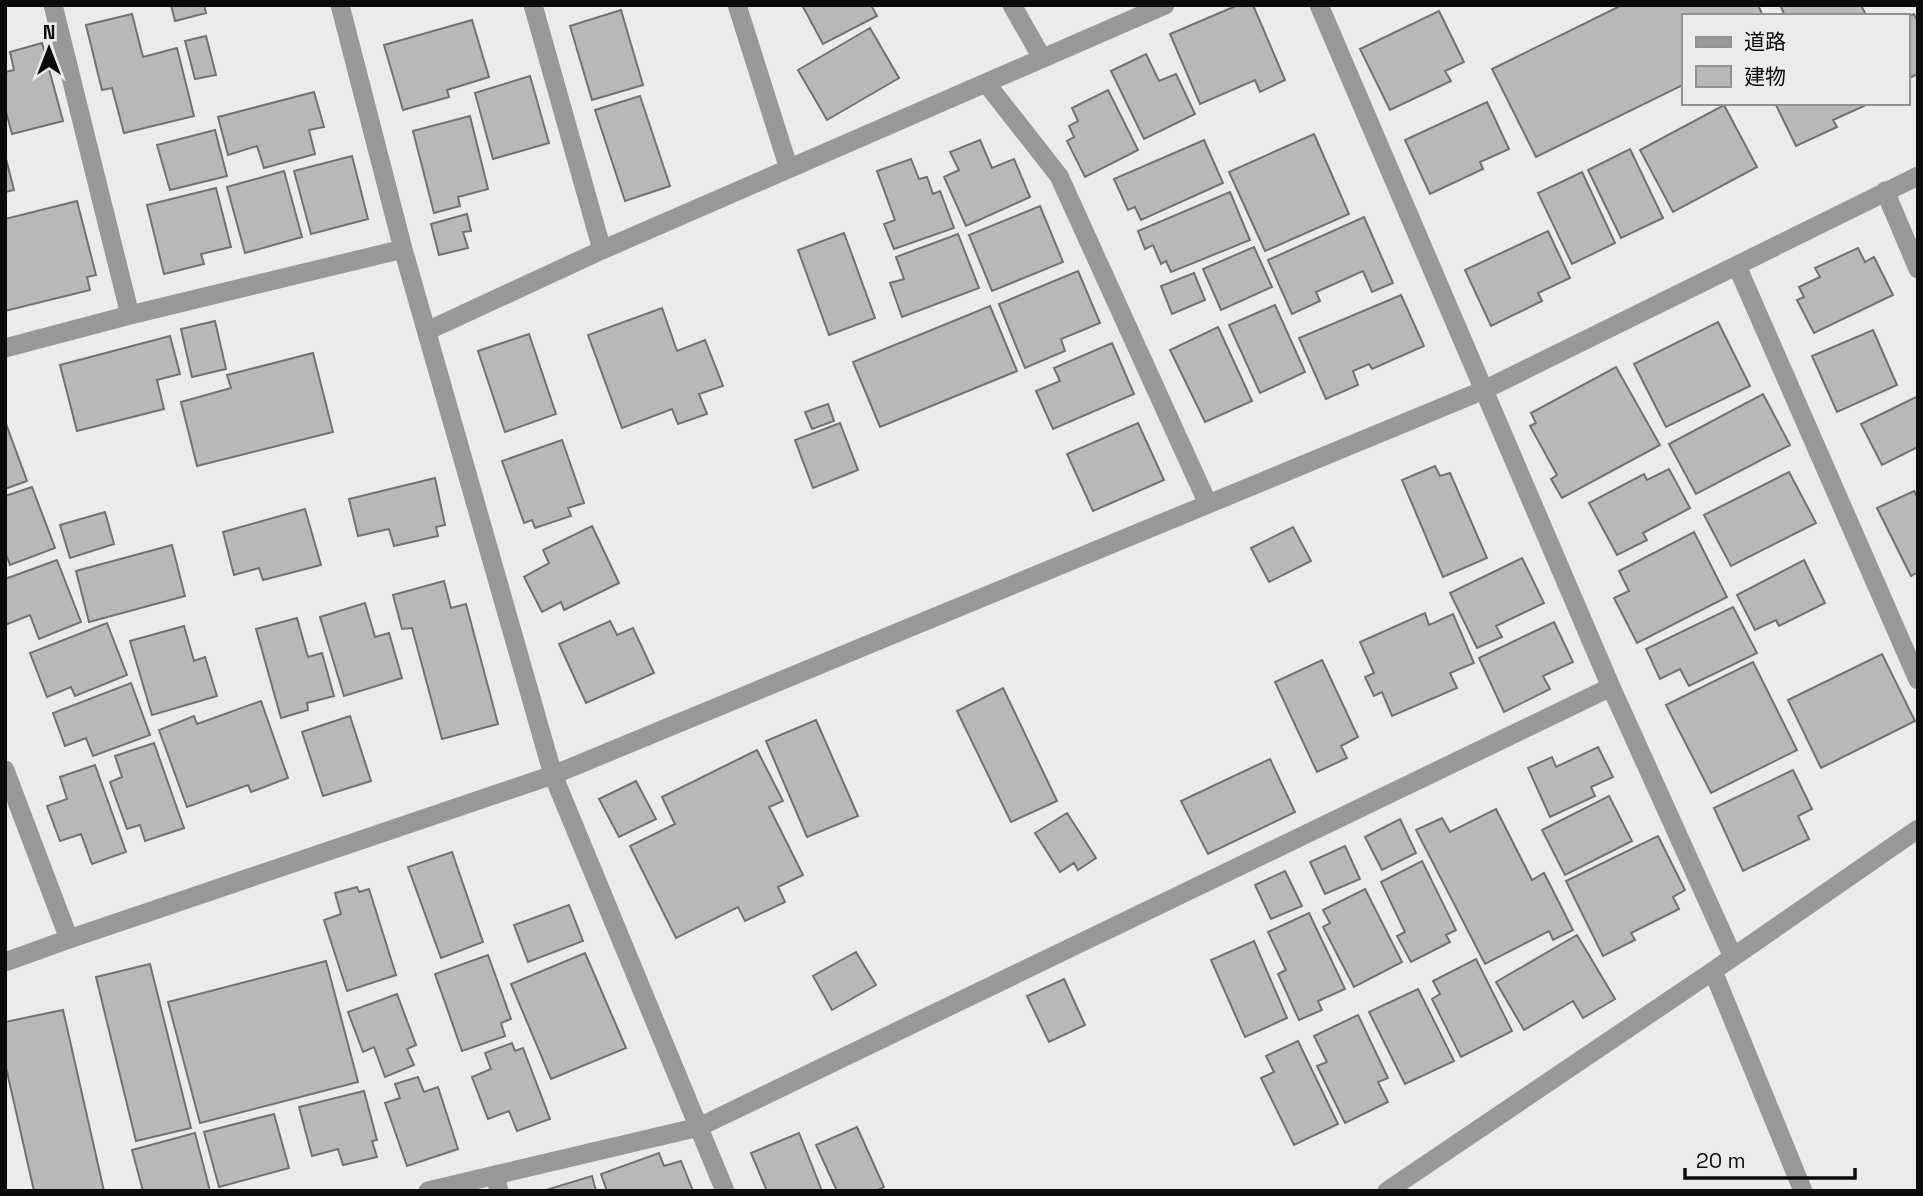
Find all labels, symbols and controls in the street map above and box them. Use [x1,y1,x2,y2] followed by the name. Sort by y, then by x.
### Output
[14,14,84,84] north arrow
[1682,14,1909,105] legend
[43,20,55,45] text: N
[1744,28,1786,55] text: 道路
[1744,63,1786,90] text: 建物
[1685,1136,1855,1180] scale bar
[1696,1147,1746,1174] text: 20 m

